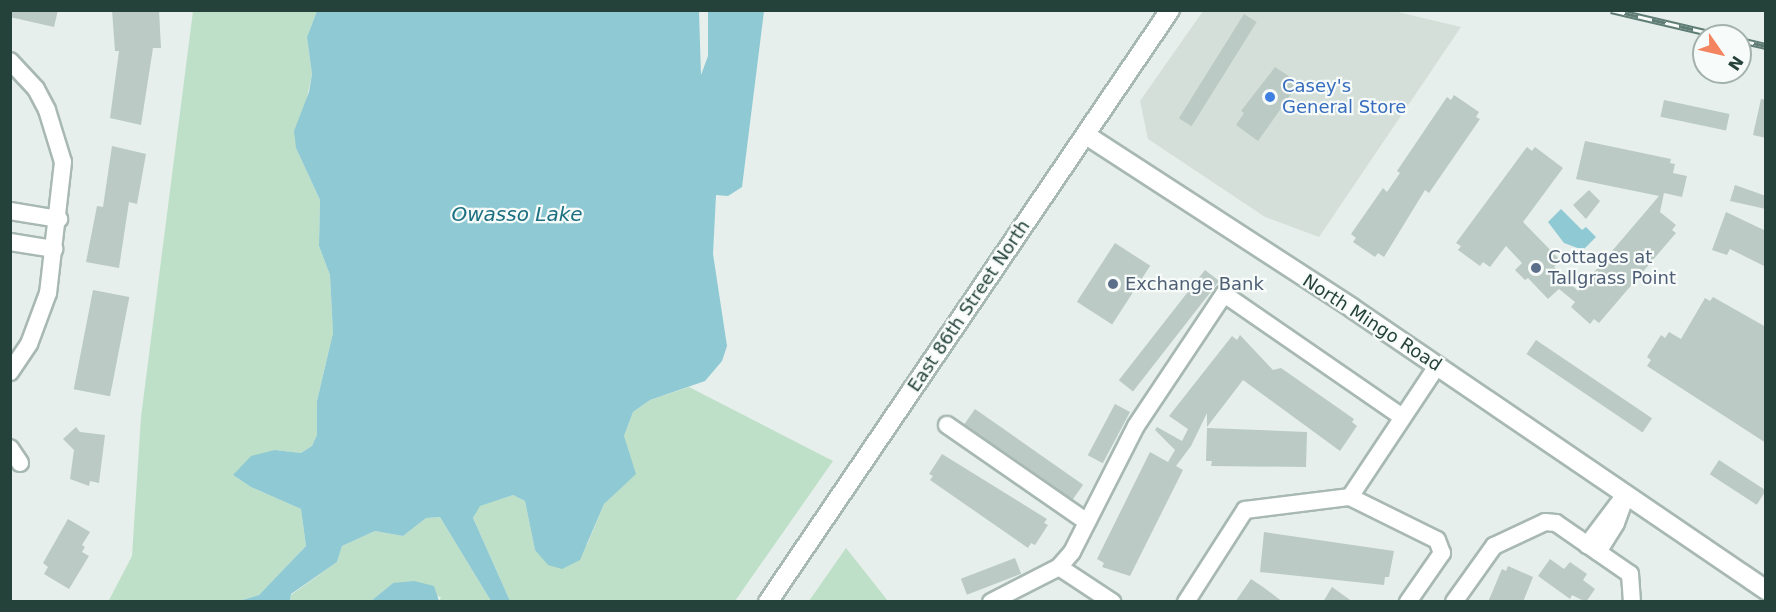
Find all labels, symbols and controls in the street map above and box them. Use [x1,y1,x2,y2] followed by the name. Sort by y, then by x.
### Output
[1692,24,1752,84] north arrow
[1724,52,1747,74] text: N
[1282,76,1406,118] place label: Casey's General Store
[1263,90,1277,104] marker: Casey's General Store
[451,202,583,226] water label: Owasso Lake
[903,216,1035,396] street label: East 86th Street North
[1548,247,1676,290] place label: Cottages at Tallgrass Point
[1529,261,1543,275] marker: Cottages at Tallgrass Point
[1298,270,1446,376] street label: North Mingo Road
[1125,273,1264,295] place label: Exchange Bank
[1106,277,1120,291] marker: Exchange Bank

